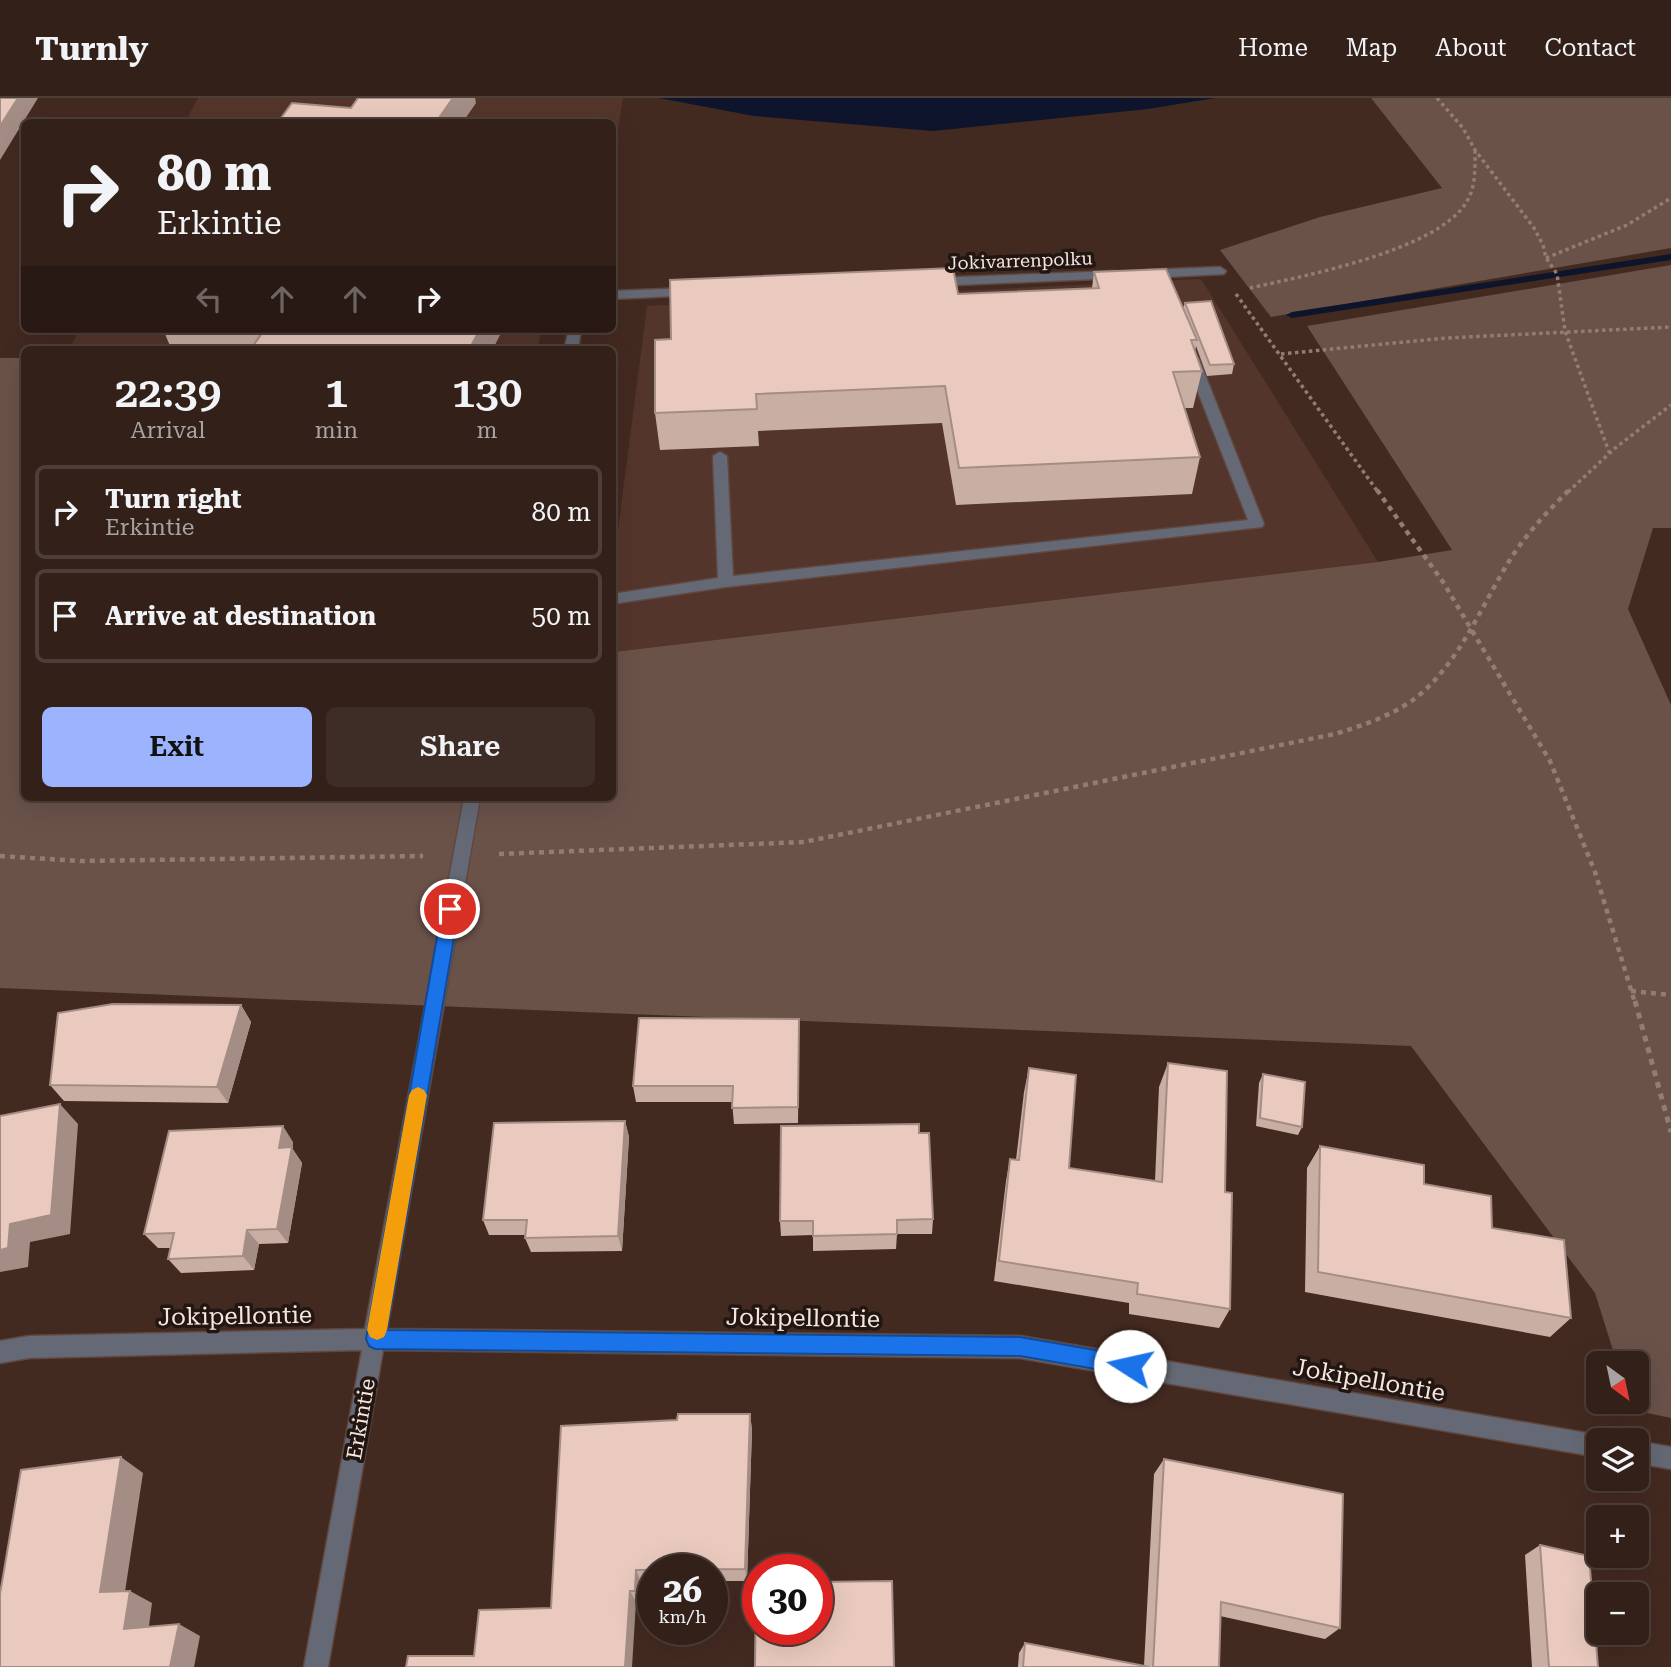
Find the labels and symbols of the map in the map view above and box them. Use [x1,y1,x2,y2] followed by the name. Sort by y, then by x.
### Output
[947,247,1093,274] street label: Jokivarrenpolku
[420,879,480,939] pin
[158,1301,312,1331] street label: Jokipellontie
[726,1303,880,1333] street label: Jokipellontie
[1093,1329,1167,1403] position arrow
[1586,1351,1648,1414] north arrow
[1291,1353,1447,1407] street label: Jokipellontie
[342,1377,380,1461] street label: Erkintie
[742,1554,833,1645] speed limit sign: 30

